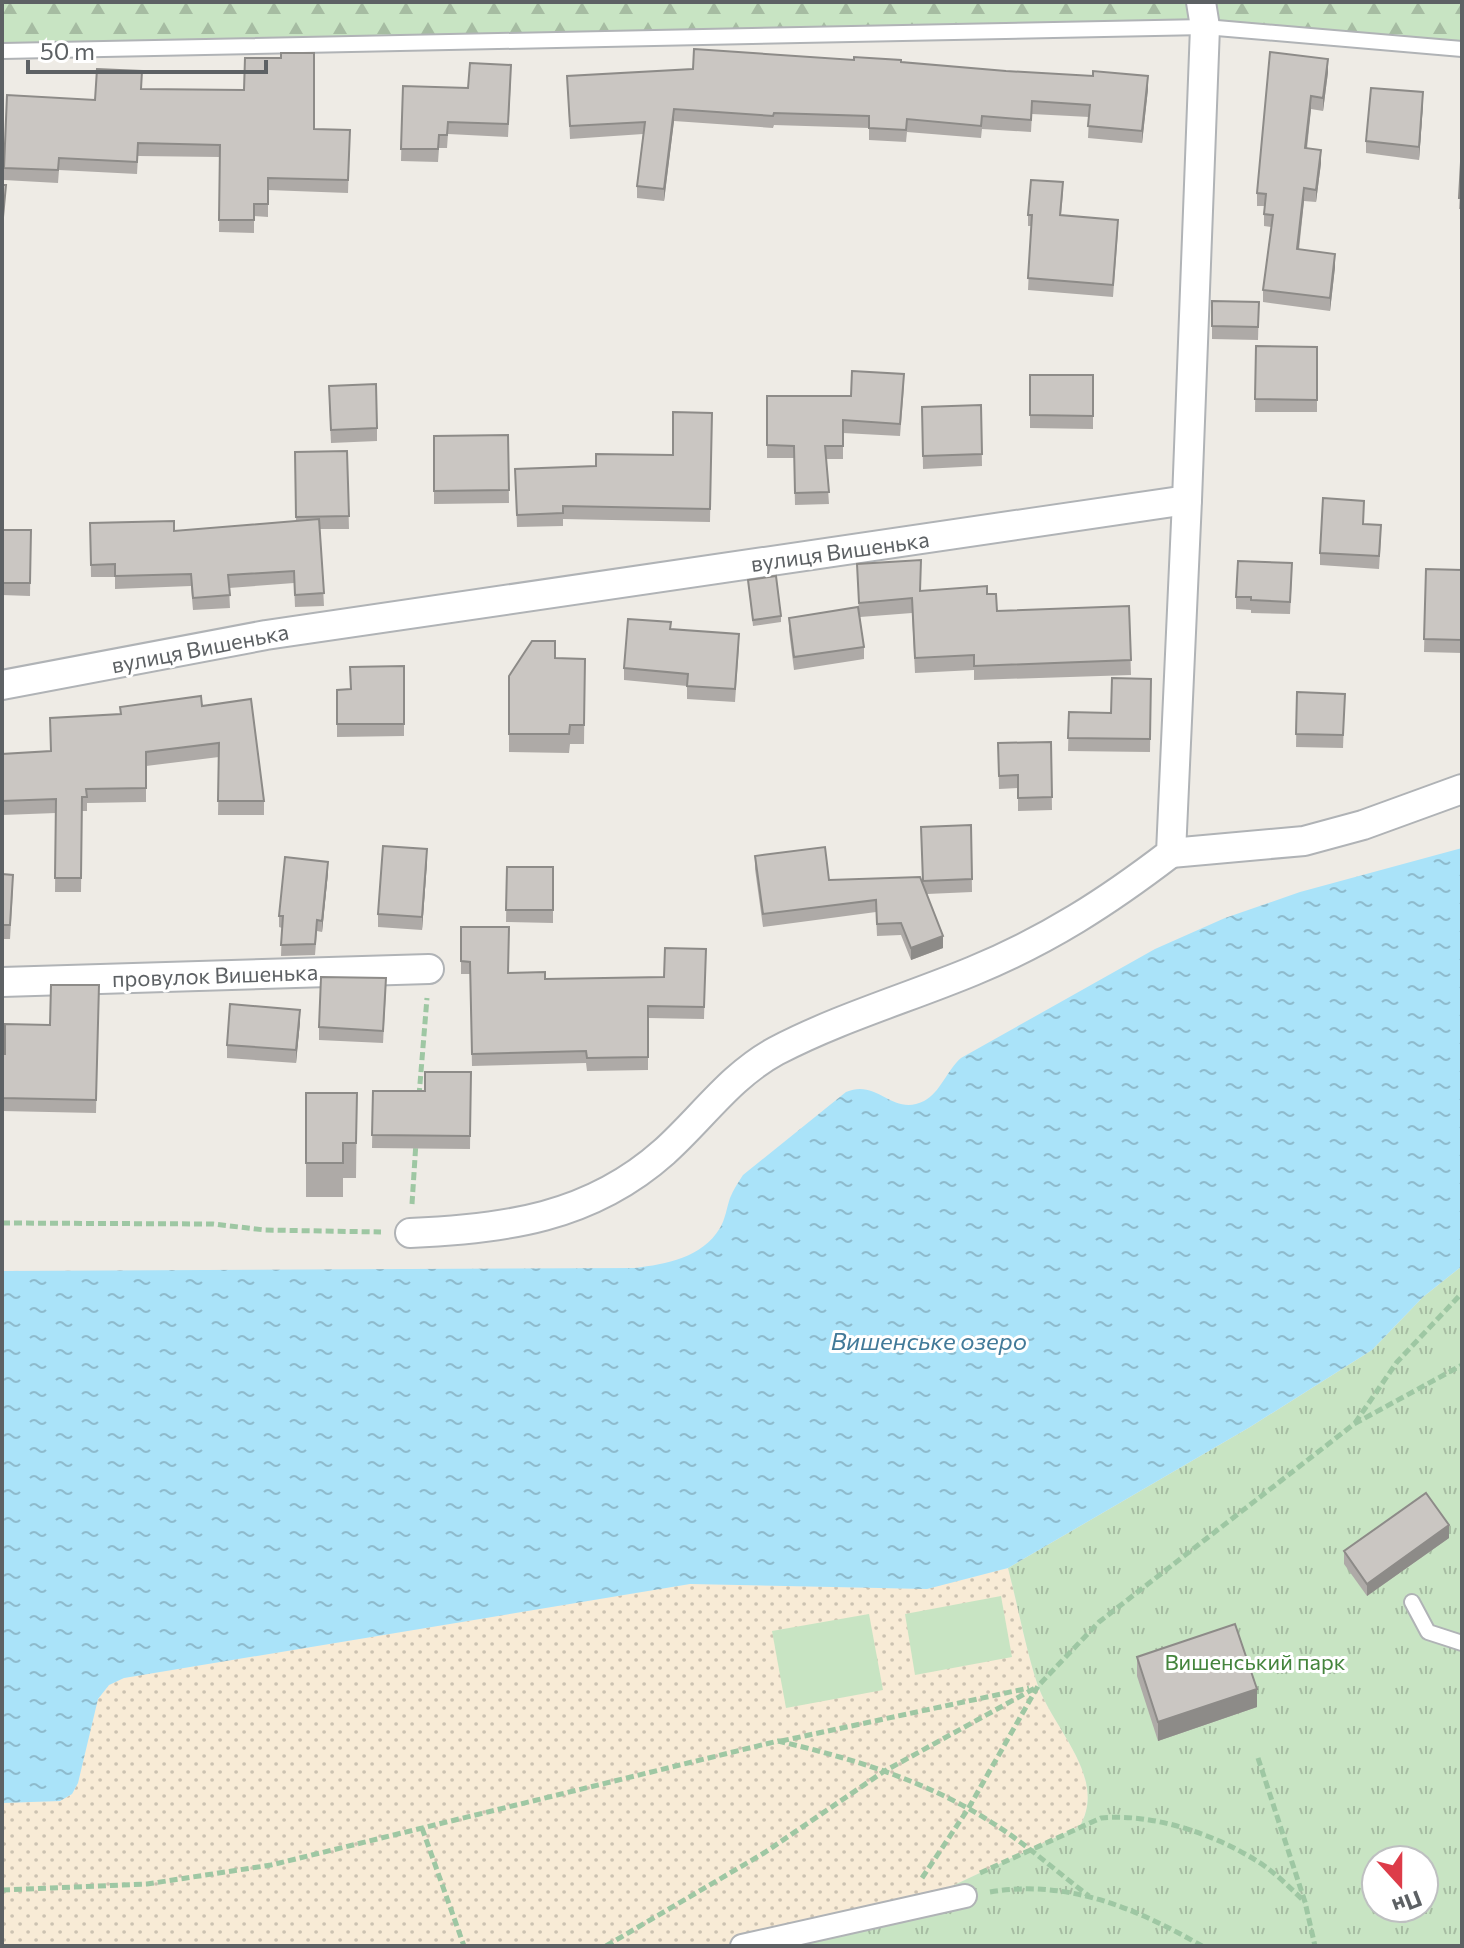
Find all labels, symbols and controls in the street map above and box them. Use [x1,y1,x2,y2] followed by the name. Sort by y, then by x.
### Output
[28,24,266,74] scale bar
[40,36,95,65] text: 50 m
[749,525,931,577] street label: вулиця Вишенька
[109,618,291,678] street label: вулиця Вишенька
[111,958,319,992] street label: провулок Вишенька
[831,1326,1027,1355] water label: Вишенське озеро
[1164,1648,1346,1675] park label: Вишенський парк
[1360,1844,1440,1924] north arrow
[1389,1885,1426,1921] text: Пн

